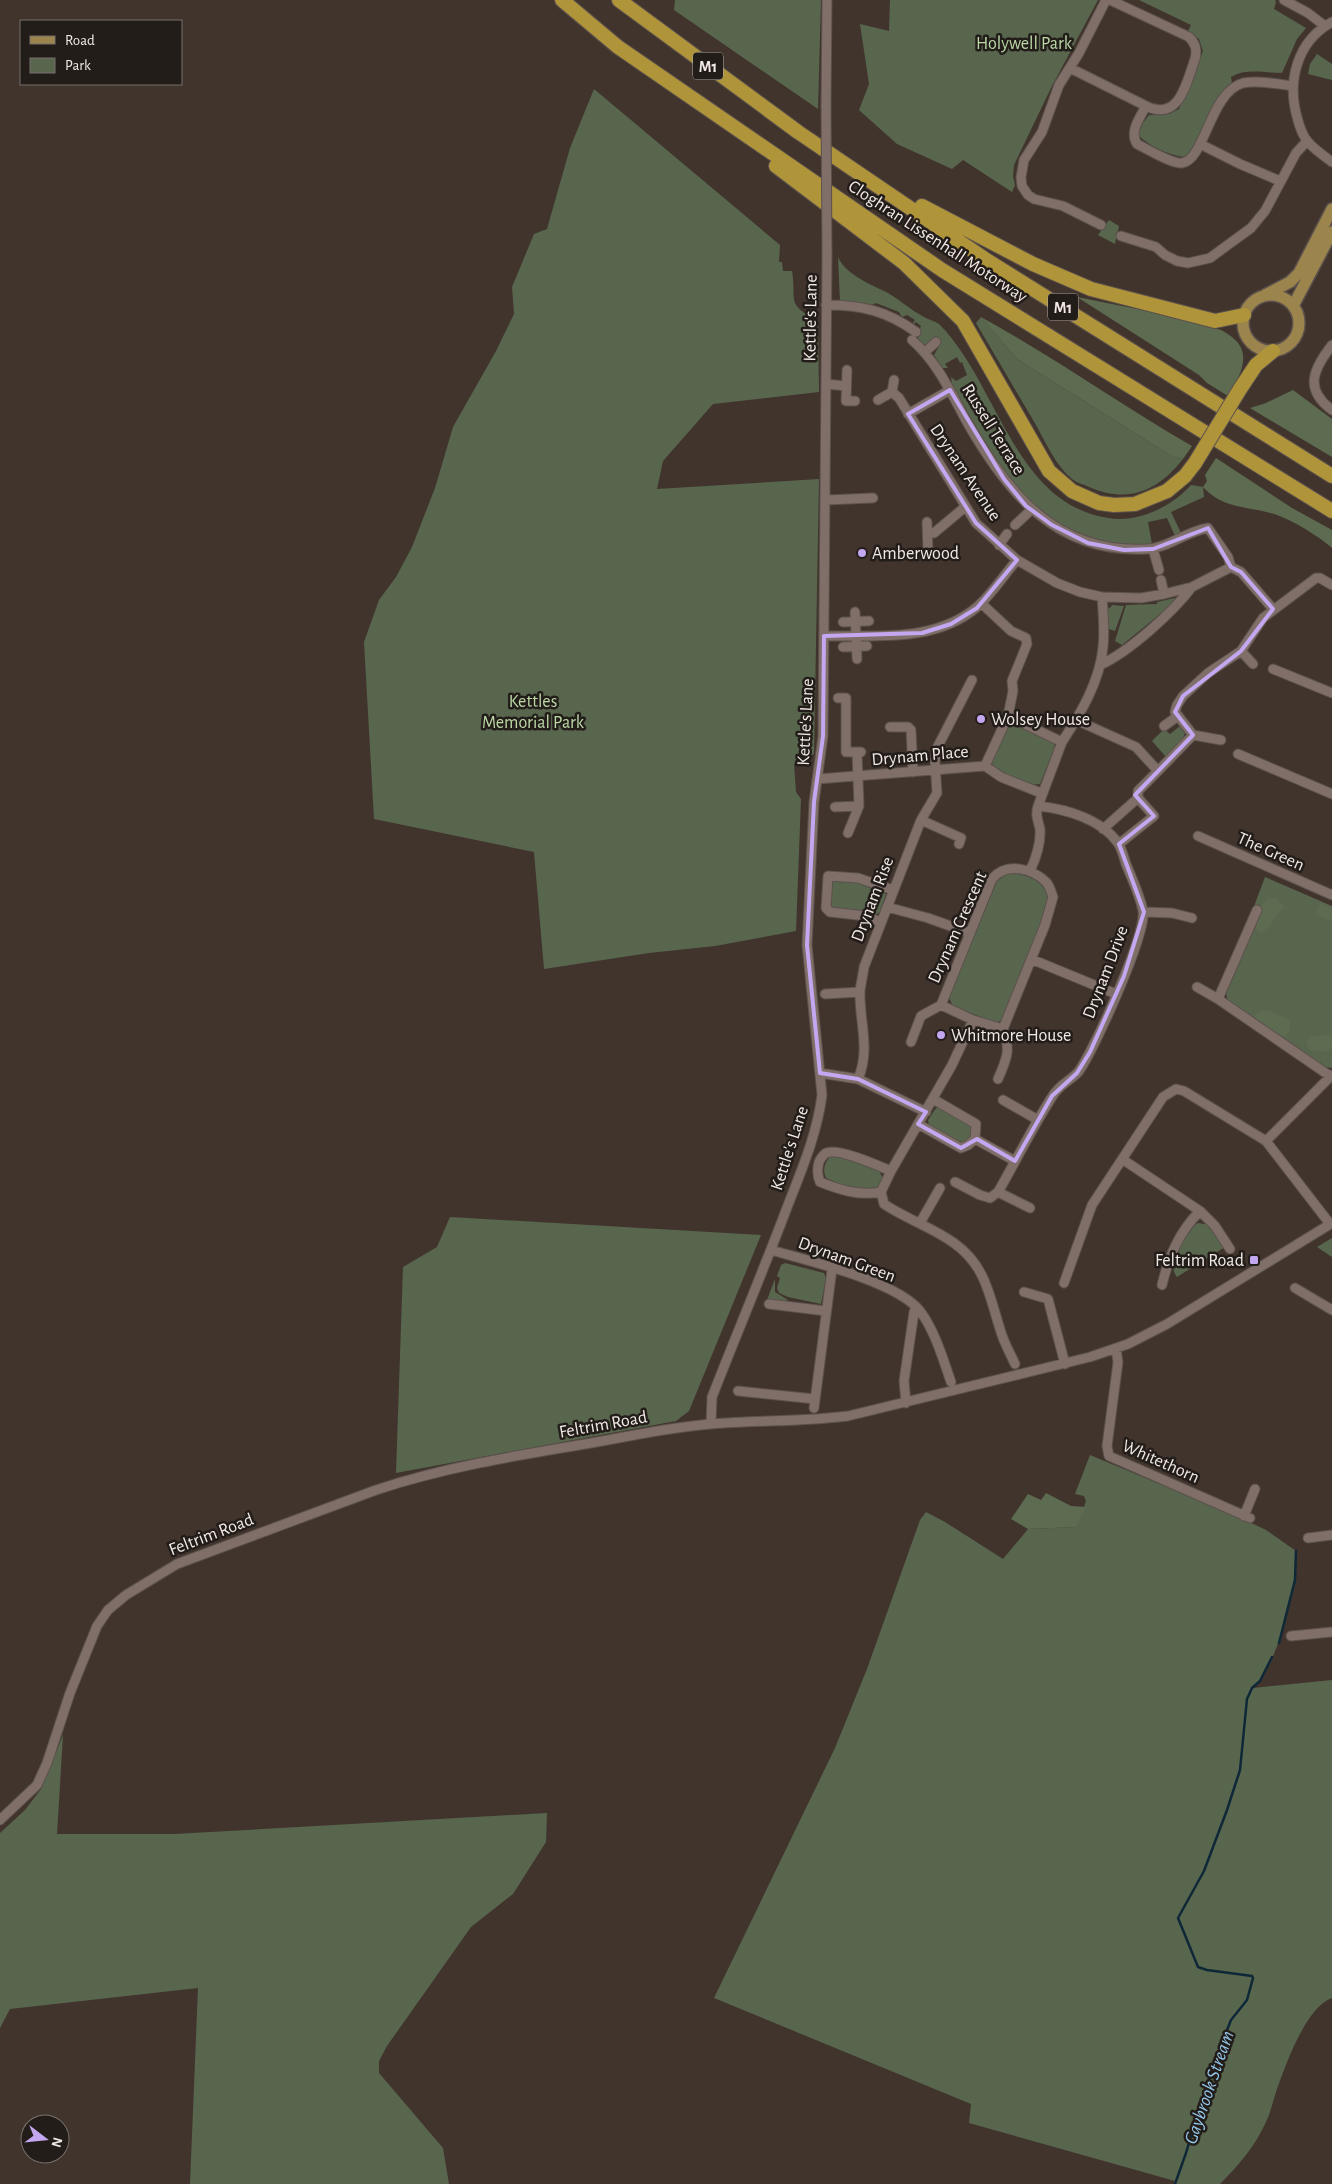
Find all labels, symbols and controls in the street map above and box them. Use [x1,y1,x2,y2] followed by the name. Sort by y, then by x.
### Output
[20,20,182,85] legend
[65,33,95,48] text: Road
[976,35,1073,53] park label: Holywell Park
[693,52,723,80] road number: M1
[65,58,91,73] text: Park
[845,177,1030,307] street label: Cloghran Lissenhall Motorway
[801,274,821,362] street label: Kettle's Lane
[1048,294,1078,320] road number: M1
[958,381,1028,478] street label: Russell Terrace
[926,421,1004,524] street label: Drynam Avenue
[872,545,959,563] place label: Amberwood
[856,547,868,559] marker: Amberwood
[795,678,817,766] street label: Kettle's Lane
[482,693,585,732] park label: Kettles Memorial Park
[991,711,1090,729] place label: Wolsey House
[975,713,987,725] marker: Wolsey House
[871,743,969,769] street label: Drynam Place
[1234,829,1307,875] street label: The Green
[849,854,897,944] street label: Drynam Rise
[925,869,991,986] street label: Drynam Crescent
[1080,924,1132,1021] street label: Drynam Drive
[951,1027,1071,1045] place label: Whitmore House
[935,1029,947,1041] marker: Whitmore House
[768,1104,812,1193] street label: Kettle's Lane
[796,1234,898,1286] street label: Drynam Green
[1155,1252,1244,1270] place label: Feltrim Road
[1248,1254,1260,1266] marker: Feltrim Road
[558,1408,649,1442] street label: Feltrim Road
[1119,1437,1202,1487] street label: Whitethorn
[167,1511,256,1559] street label: Feltrim Road
[1181,2029,1238,2146] water label: Gaybrook Stream
[20,2114,70,2164] north arrow
[48,2136,65,2149] text: N

